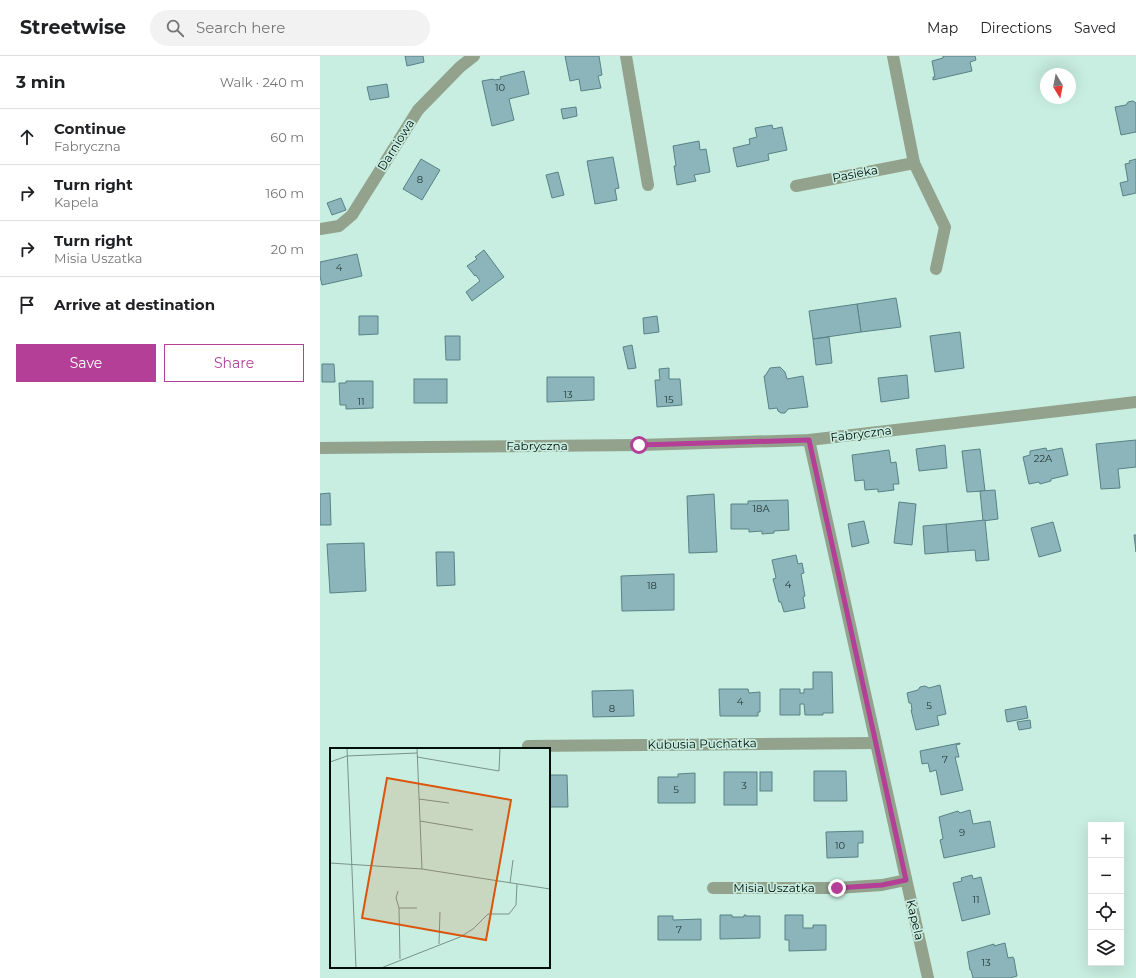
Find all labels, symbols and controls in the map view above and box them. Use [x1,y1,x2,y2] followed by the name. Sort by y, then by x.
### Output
[150,10,430,46] search box
[20,16,126,39] text: Streetwise
[164,17,186,39] icon: search
[196,18,285,37] text: Search here
[927,19,958,37] text: Map
[980,19,1052,37] text: Directions
[1074,19,1116,37] text: Saved
[1040,68,1076,104] north arrow
[16,72,66,92] text: 3 min
[220,74,304,90] text: Walk · 240 m
[495,81,505,94] house number: 10
[374,116,417,173] street label: Darniowa
[54,119,126,138] text: Continue
[16,126,38,148] icon: ahead
[270,129,304,145] text: 60 m
[54,138,121,154] text: Fabryczna
[831,162,879,185] street label: Pasieka
[417,173,423,186] house number: 8
[54,175,133,194] text: Turn right
[16,182,38,204] icon: right
[266,185,304,201] text: 160 m
[54,194,99,210] text: Kapela
[54,231,133,250] text: Turn right
[16,238,38,260] icon: right
[271,241,304,257] text: 20 m
[54,250,142,266] text: Misia Uszatka
[336,261,343,274] house number: 4
[16,294,38,316] icon: arrive
[54,295,215,314] text: Arrive at destination
[16,344,156,382] button: Save
[164,344,304,382] button: Share
[563,388,573,401] house number: 13
[664,393,674,406] house number: 15
[357,395,365,408] house number: 11
[829,422,892,445] street label: Fabryczna
[630,436,648,454] route start
[506,438,568,453] street label: Fabryczna
[1034,452,1053,465] house number: 22A
[752,502,770,515] house number: 18A
[785,578,792,591] house number: 4
[647,579,657,592] house number: 18
[737,695,744,708] house number: 4
[926,699,932,712] house number: 5
[609,702,615,715] house number: 8
[647,735,757,752] street label: Kubusia Puchatka
[330,748,550,968] inset map
[942,753,948,766] house number: 7
[741,779,747,792] house number: 3
[673,783,679,796] house number: 5
[1088,822,1124,966] map controls
[1088,822,1124,858] button: +
[959,826,965,839] house number: 9
[835,839,845,852] house number: 10
[1088,858,1124,894] button: −
[828,879,846,897] route end
[733,880,815,895] street label: Misia Uszatka
[972,893,980,906] house number: 11
[1088,894,1124,930] button: locate
[904,898,927,942] street label: Kapela
[676,923,682,936] house number: 7
[1088,930,1124,966] button: layers
[981,956,991,969] house number: 13

